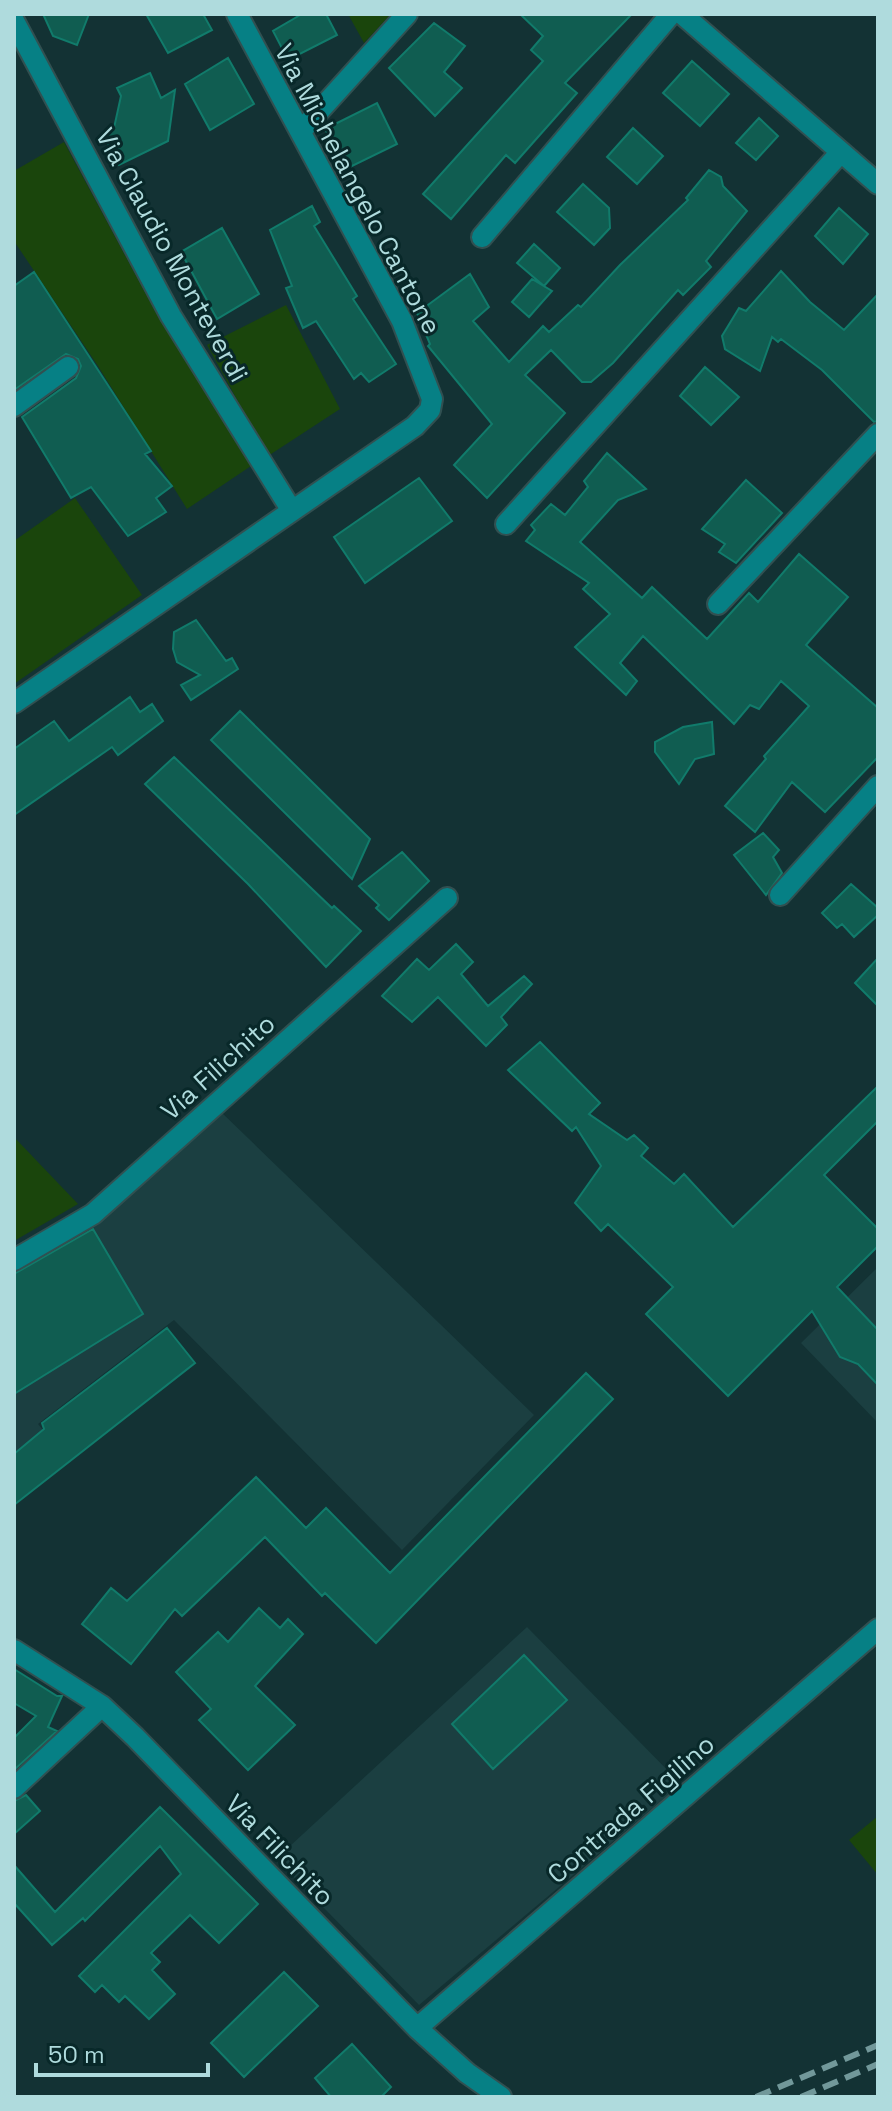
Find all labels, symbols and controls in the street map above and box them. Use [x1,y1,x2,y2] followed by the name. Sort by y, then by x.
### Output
[267,38,449,340] street label: Via Michelangelo Cantone
[88,122,256,388] street label: Via Claudio Monteverdi
[154,1007,282,1127] street label: Via Filichito
[540,1727,722,1891] street label: Contrada Figilino
[218,1787,342,1913] street label: Via Filichito
[36,2027,208,2077] scale bar
[48,2039,105,2070] text: 50 m

